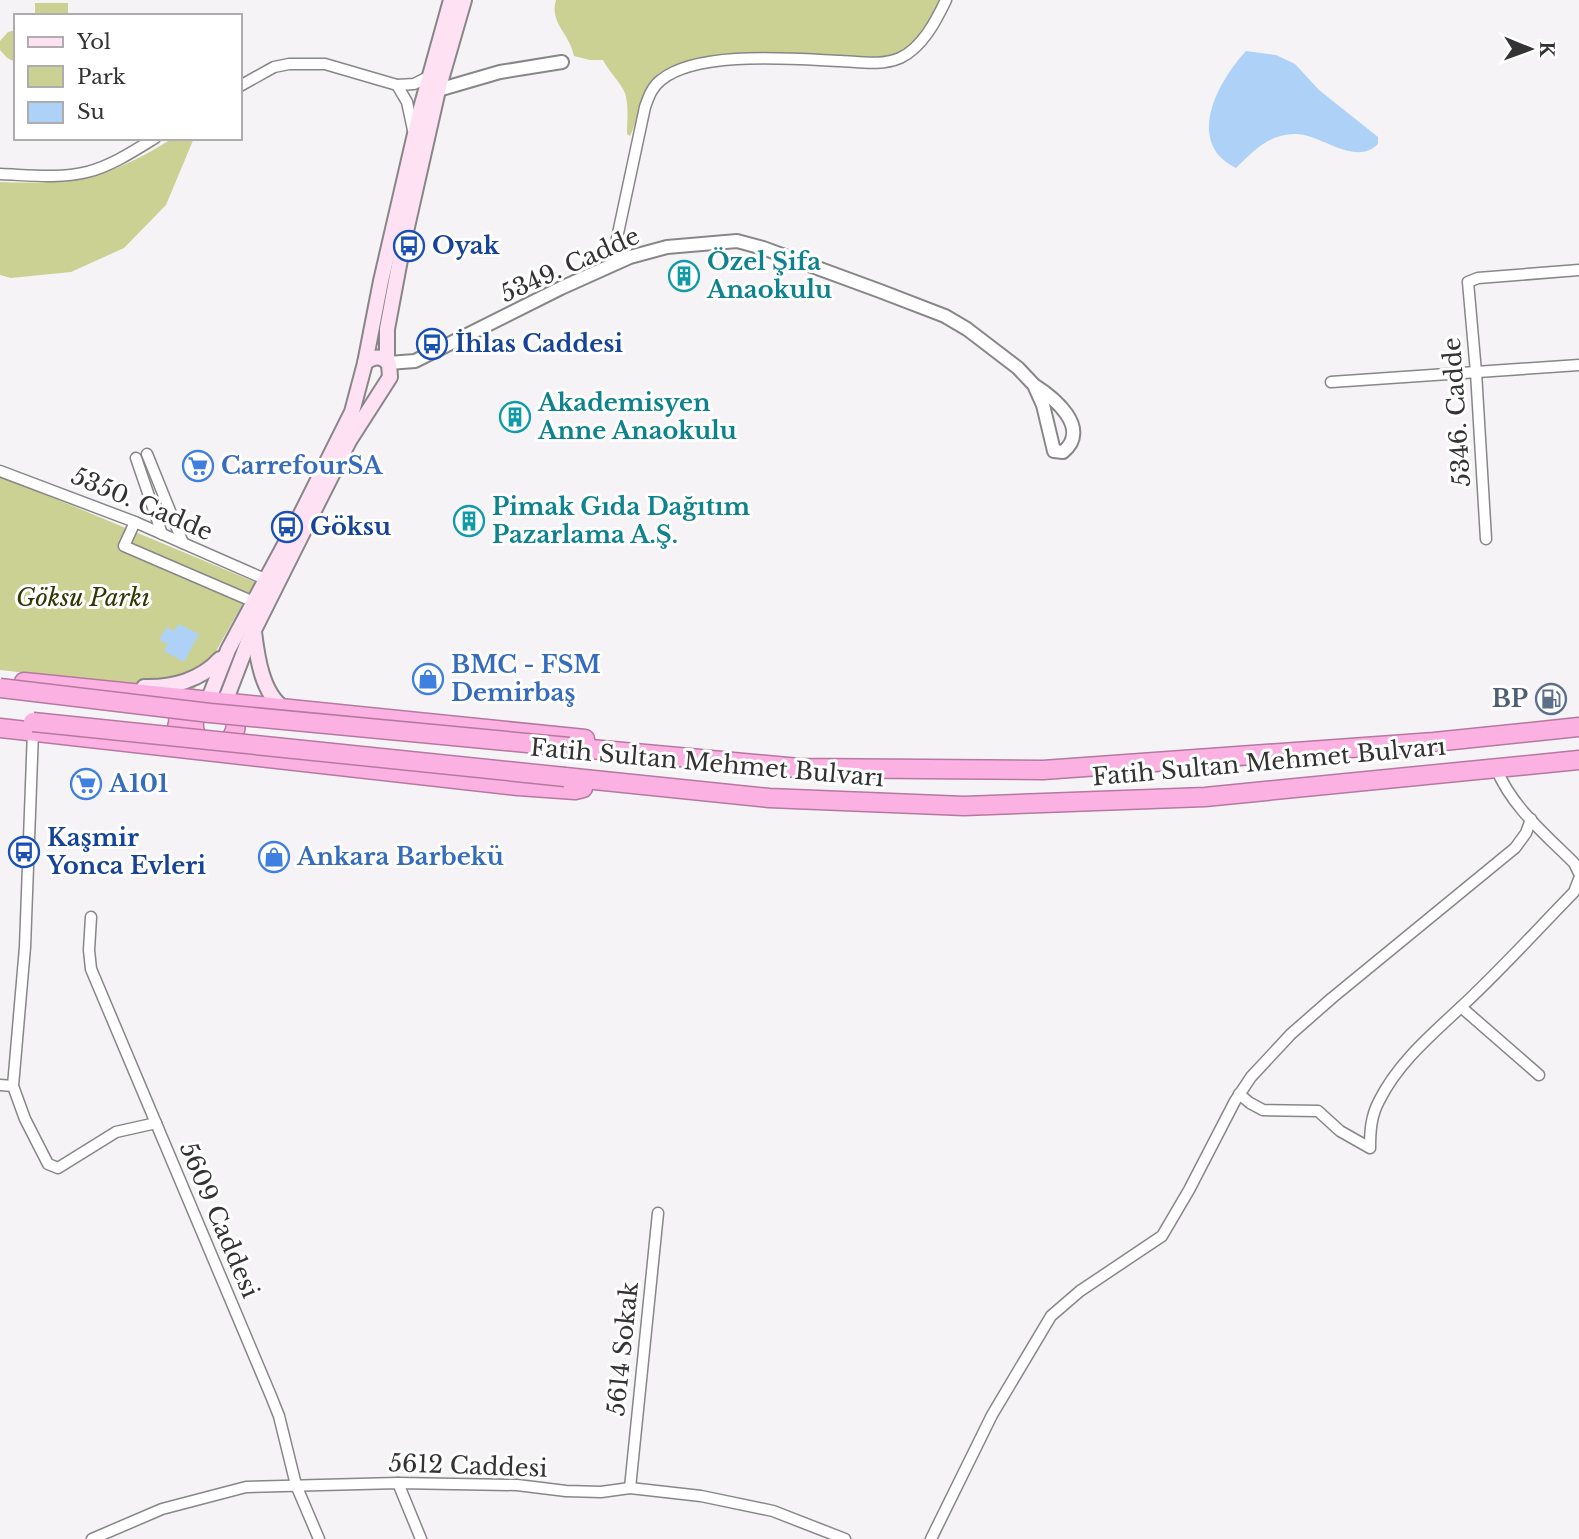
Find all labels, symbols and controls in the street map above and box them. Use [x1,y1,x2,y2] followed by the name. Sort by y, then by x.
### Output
[14,14,242,140] legend
[1495,14,1565,84] north arrow
[76,29,111,55] text: Yol
[1535,41,1558,59] text: K
[77,64,126,90] text: Park
[77,99,105,125] text: Su
[496,221,644,308] street label: 5349. Cadde
[392,229,426,263] bus stop icon: Oyak
[432,231,501,260] place label: Oyak
[706,247,832,304] place label: Özel Şifa Anaokulu
[667,259,701,293] building icon: Özel Şifa Anaokulu
[415,327,449,361] bus stop icon: İhlas Caddesi
[455,328,623,358] place label: İhlas Caddesi
[1437,336,1476,488] street label: 5346. Cadde
[537,388,737,445] place label: Akademisyen Anne Anaokulu
[498,400,532,434] building icon: Akademisyen Anne Anaokulu
[181,449,215,483] supermarket icon: CarrefourSA
[221,451,384,480] place label: CarrefourSA
[67,461,217,546] street label: 5350. Cadde
[492,492,750,549] place label: Pimak Gıda Dağıtım Pazarlama A.Ş.
[452,504,486,538] building icon: Pimak Gıda Dağıtım Pazarlama A.Ş.
[270,510,304,544] bus stop icon: Göksu
[310,512,391,541] place label: Göksu
[16,583,150,612] park label: Göksu Parkı
[451,650,601,707] place label: BMC - FSM Demirbaş
[411,662,445,696] shop icon: BMC - FSM Demirbaş
[1534,682,1568,716] fuel station icon: BP
[1492,684,1528,713] place label: BP
[1091,732,1447,791] street label: Fatih Sultan Mehmet Bulvarı
[529,733,885,792] street label: Fatih Sultan Mehmet Bulvarı
[69,767,103,801] supermarket icon: A101
[108,769,168,798] place label: A101
[46,823,206,880] place label: Kaşmir Yonca Evleri
[7,835,41,869] bus stop icon: Kaşmir Yonca Evleri
[257,840,291,874] shop icon: Ankara Barbekü
[296,842,504,871] place label: Ankara Barbekü
[174,1138,265,1302] street label: 5609 Caddesi
[601,1280,644,1417] street label: 5614 Sokak
[388,1448,548,1483] street label: 5612 Caddesi

